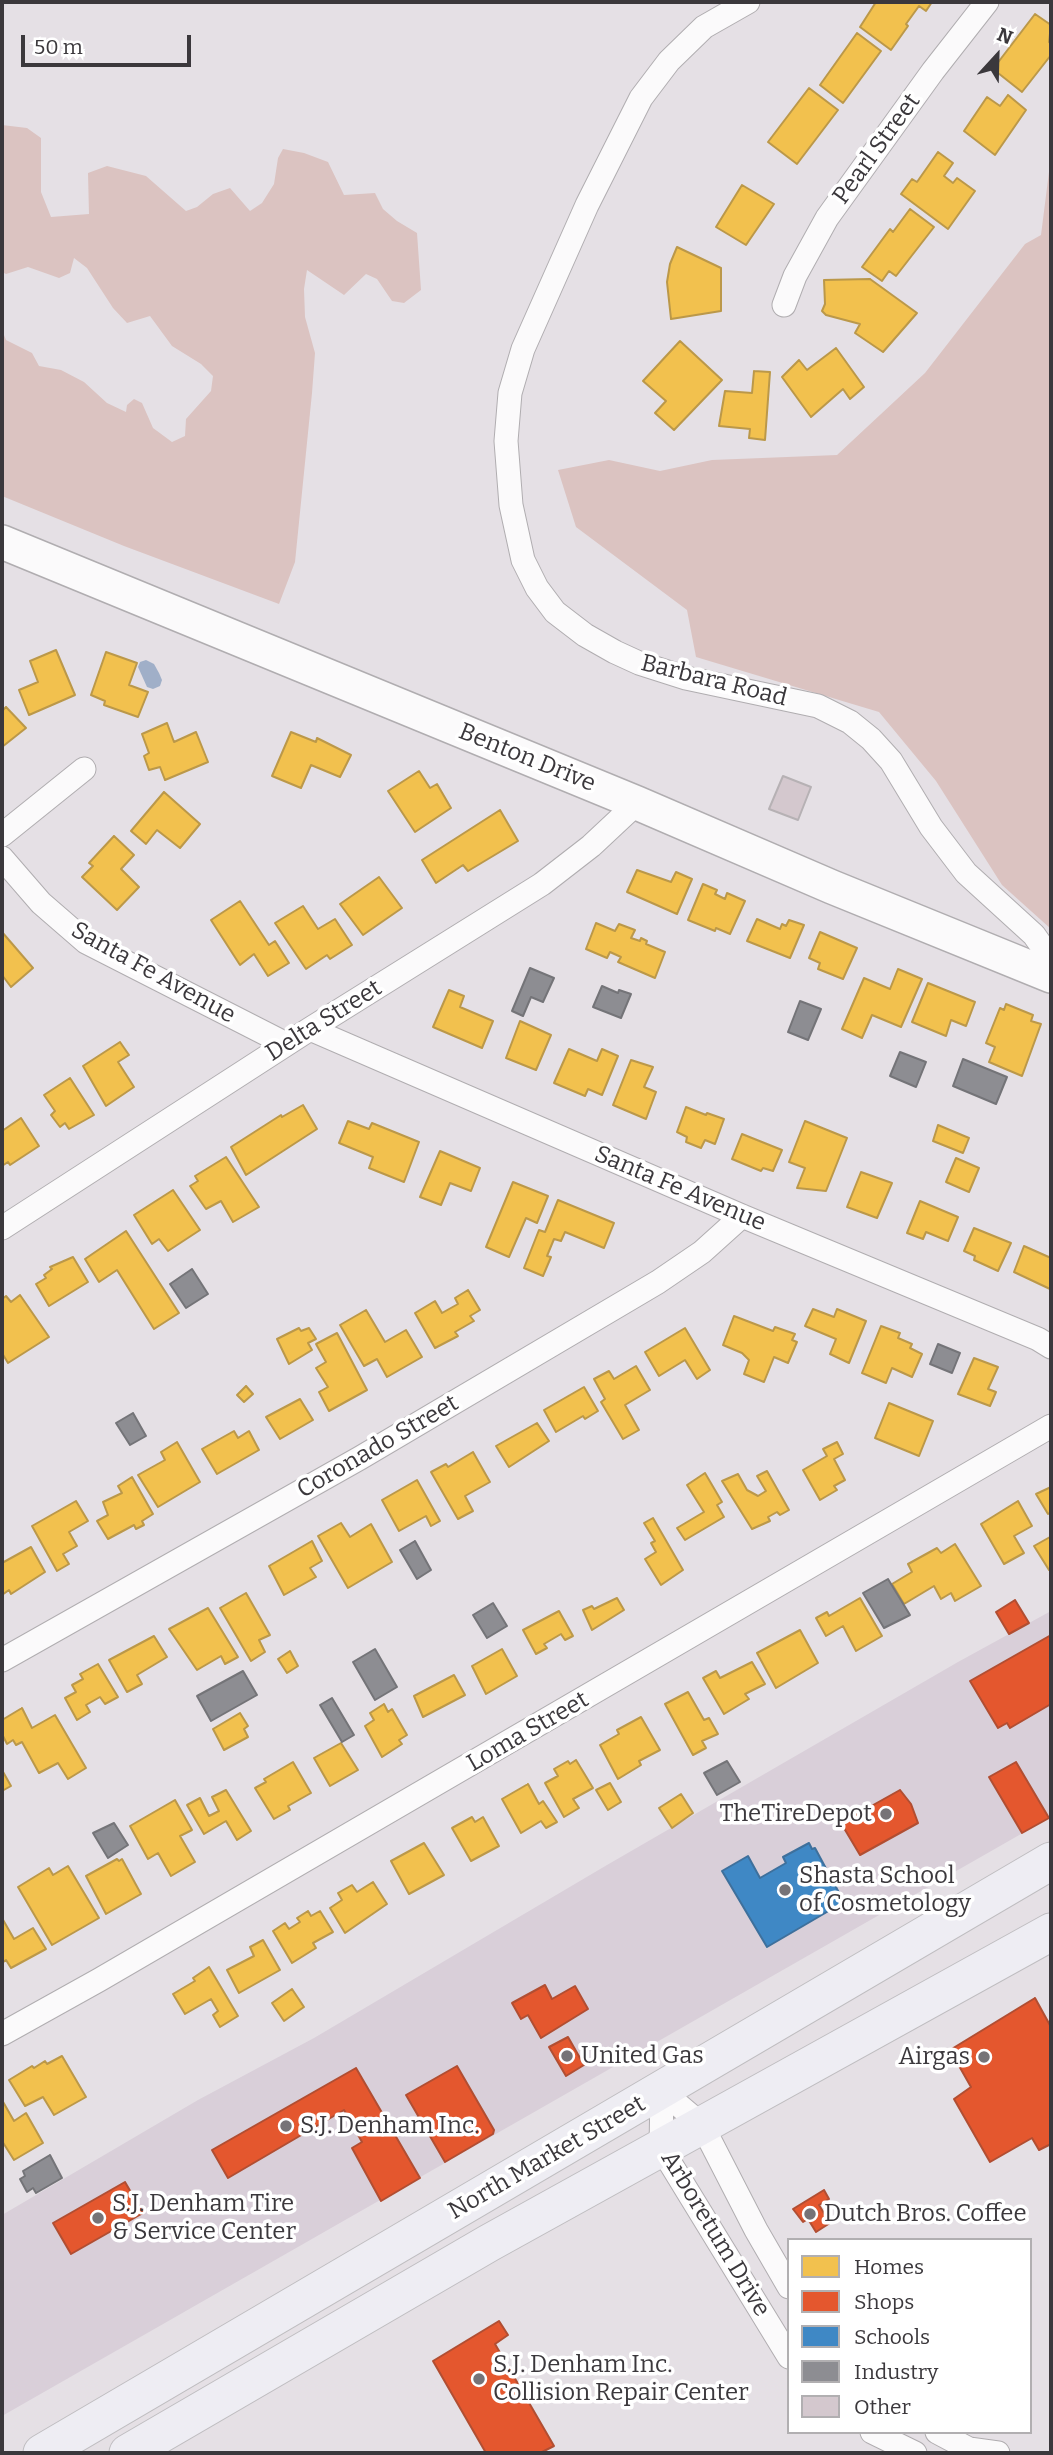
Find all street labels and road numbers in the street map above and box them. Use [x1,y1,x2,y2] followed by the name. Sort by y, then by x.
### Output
[827,88,927,210] street label: Pearl Street
[638,649,790,713] street label: Barbara Road
[454,718,600,798] street label: Benton Drive
[66,916,240,1030] street label: Santa Fe Avenue
[261,974,387,1068] street label: Delta Street
[590,1140,770,1238] street label: Santa Fe Avenue
[292,1389,464,1505] street label: Coronado Street
[462,1686,594,1778] street label: Loma Street
[443,2090,651,2226] street label: North Market Street
[654,2146,776,2322] street label: Arboretum Drive

